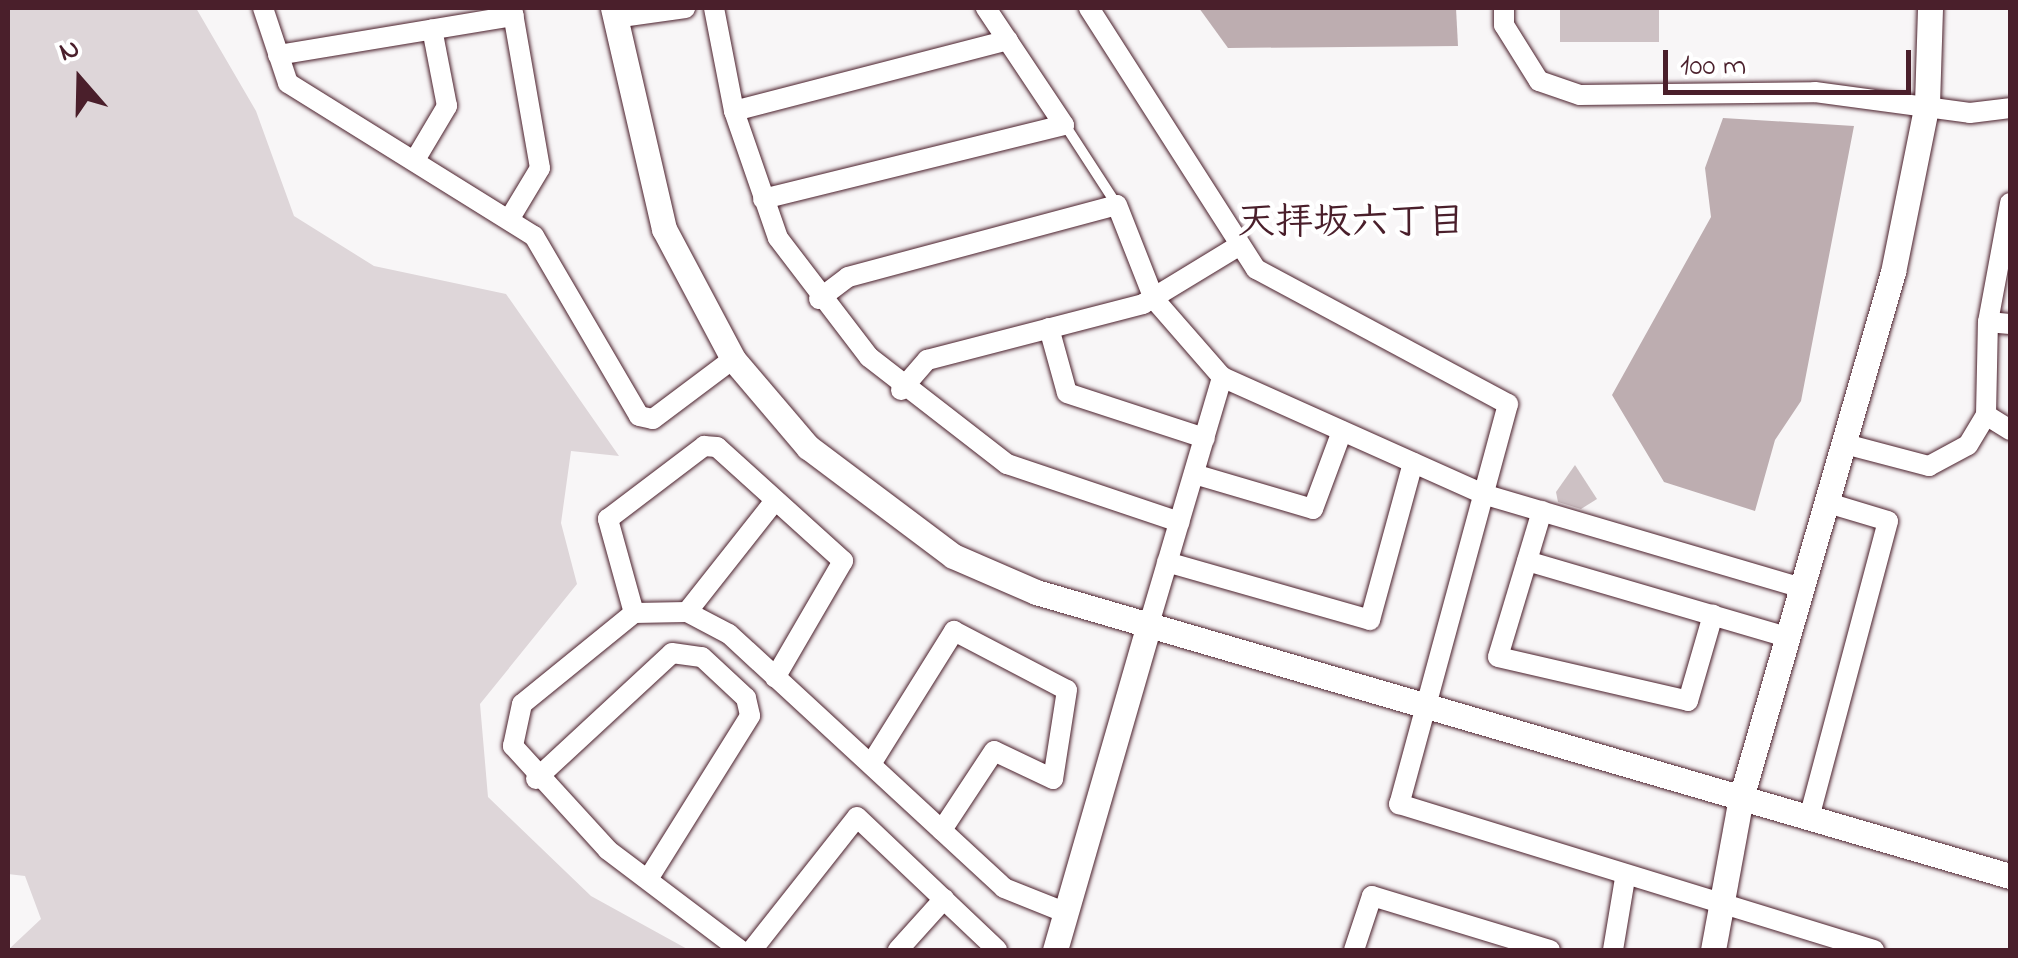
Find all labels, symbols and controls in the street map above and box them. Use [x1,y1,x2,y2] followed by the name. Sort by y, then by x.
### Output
[54,29,85,74] text: N
[30,30,130,130] north arrow
[1668,30,1916,92] scale bar
[1680,45,1746,89] text: 100 m
[1237,202,1465,248] district label: 天拝坂六丁目

